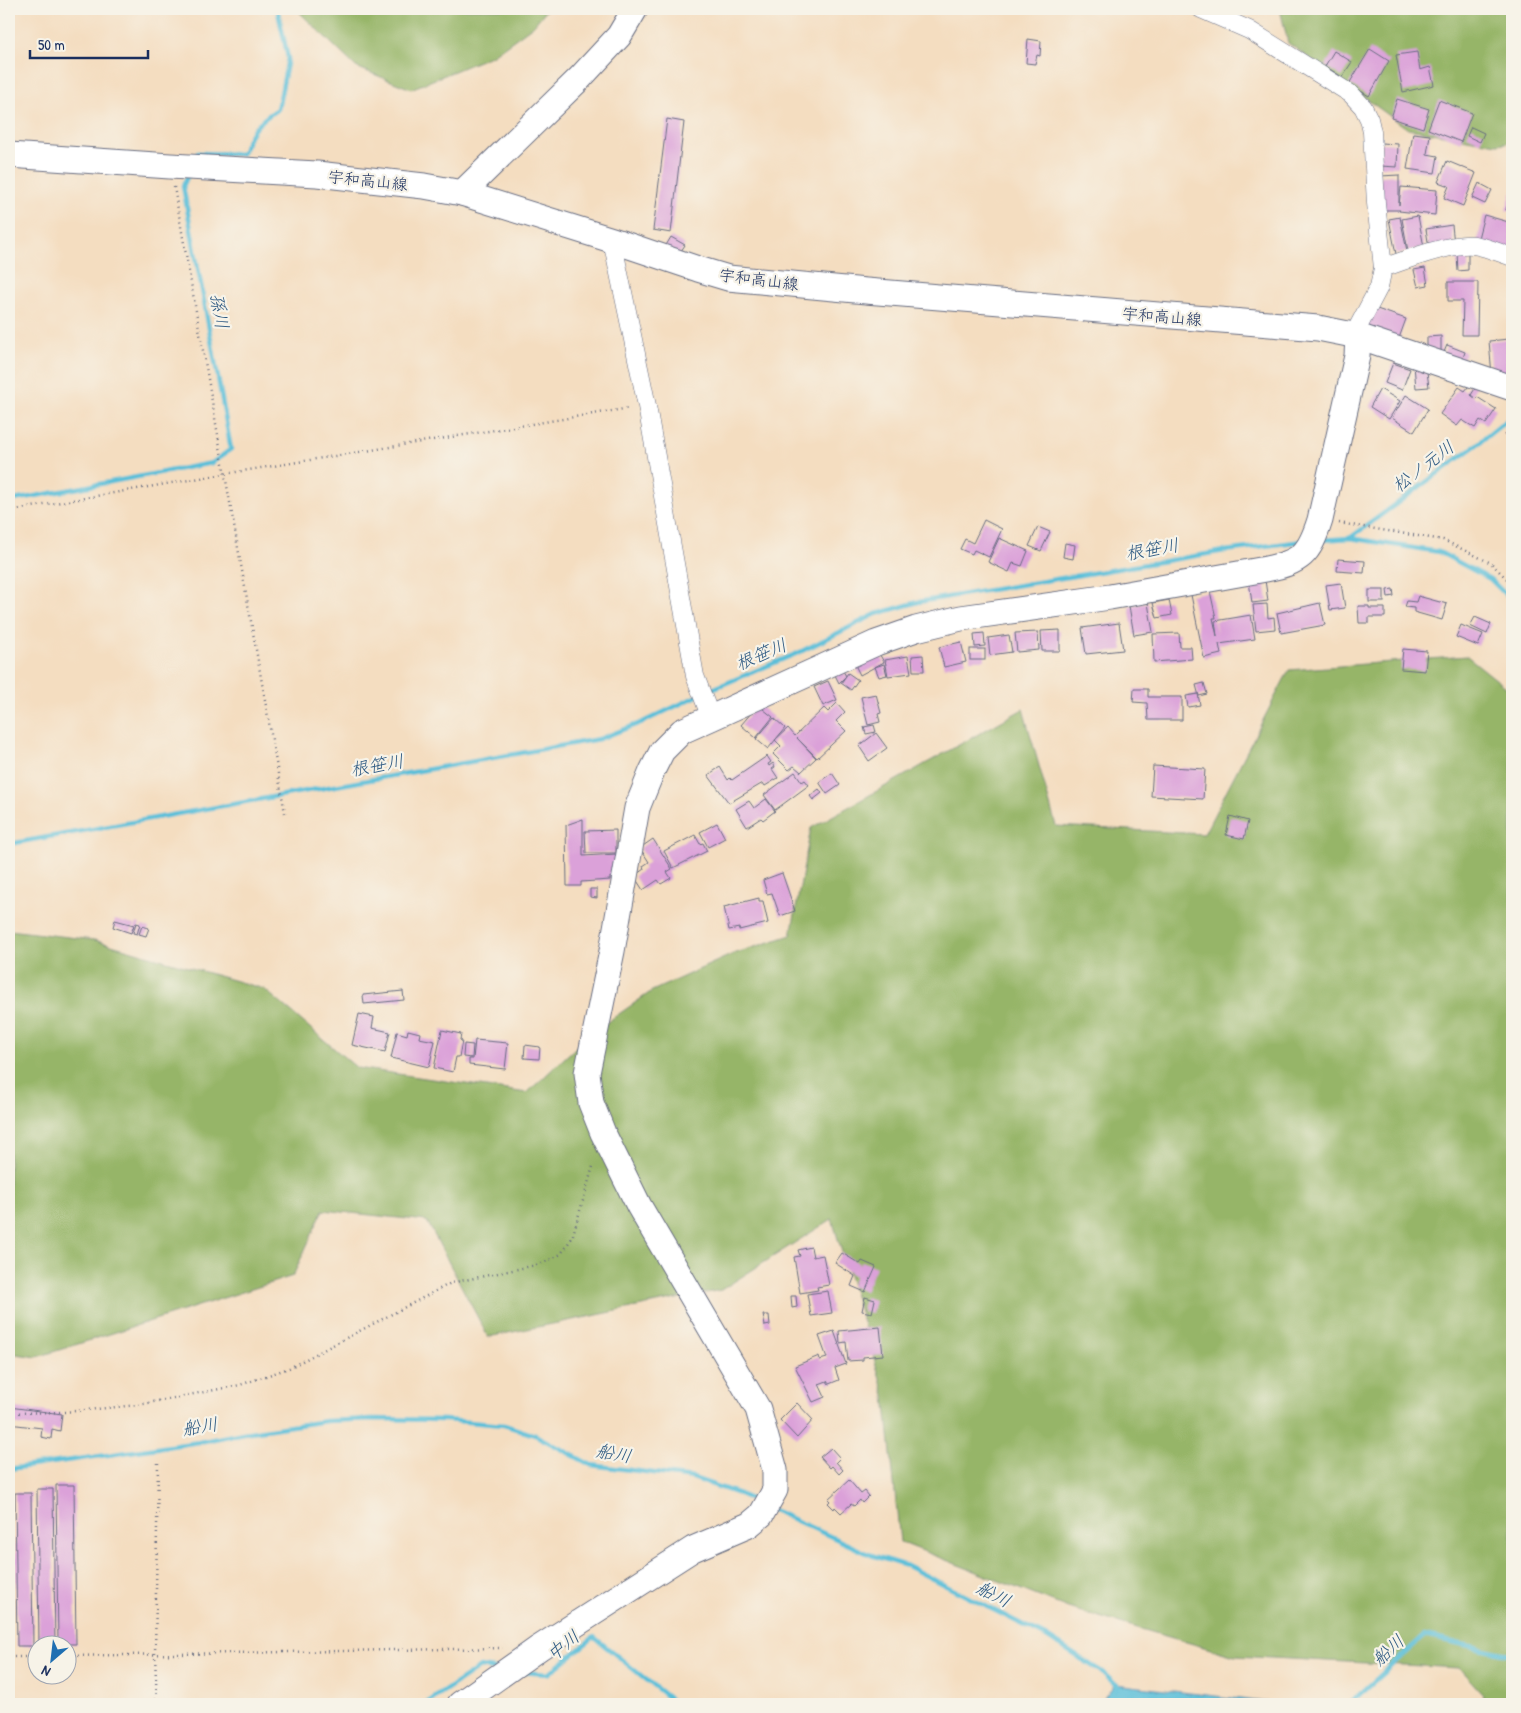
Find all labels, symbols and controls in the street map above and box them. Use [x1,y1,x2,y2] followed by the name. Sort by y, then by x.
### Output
[30,28,148,60] scale bar
[38,34,65,55] text: 50 m
[327,165,409,195] street label: 宇和高山線
[718,263,800,295] street label: 宇和高山線
[205,291,235,331] water label: 孫川
[1121,302,1203,330] street label: 宇和高山線
[1387,434,1459,498] water label: 松ノ元川
[1123,532,1181,566] water label: 根笹川
[731,632,791,676] water label: 根笹川
[348,748,406,782] water label: 根笹川
[180,1411,220,1441] water label: 船川
[594,1438,634,1468] water label: 船川
[972,1575,1016,1613] water label: 船川
[541,1624,585,1666] water label: 中川
[1366,1629,1410,1671] water label: 船川
[28,1636,78,1686] north arrow
[37,1662,53,1682] text: N

